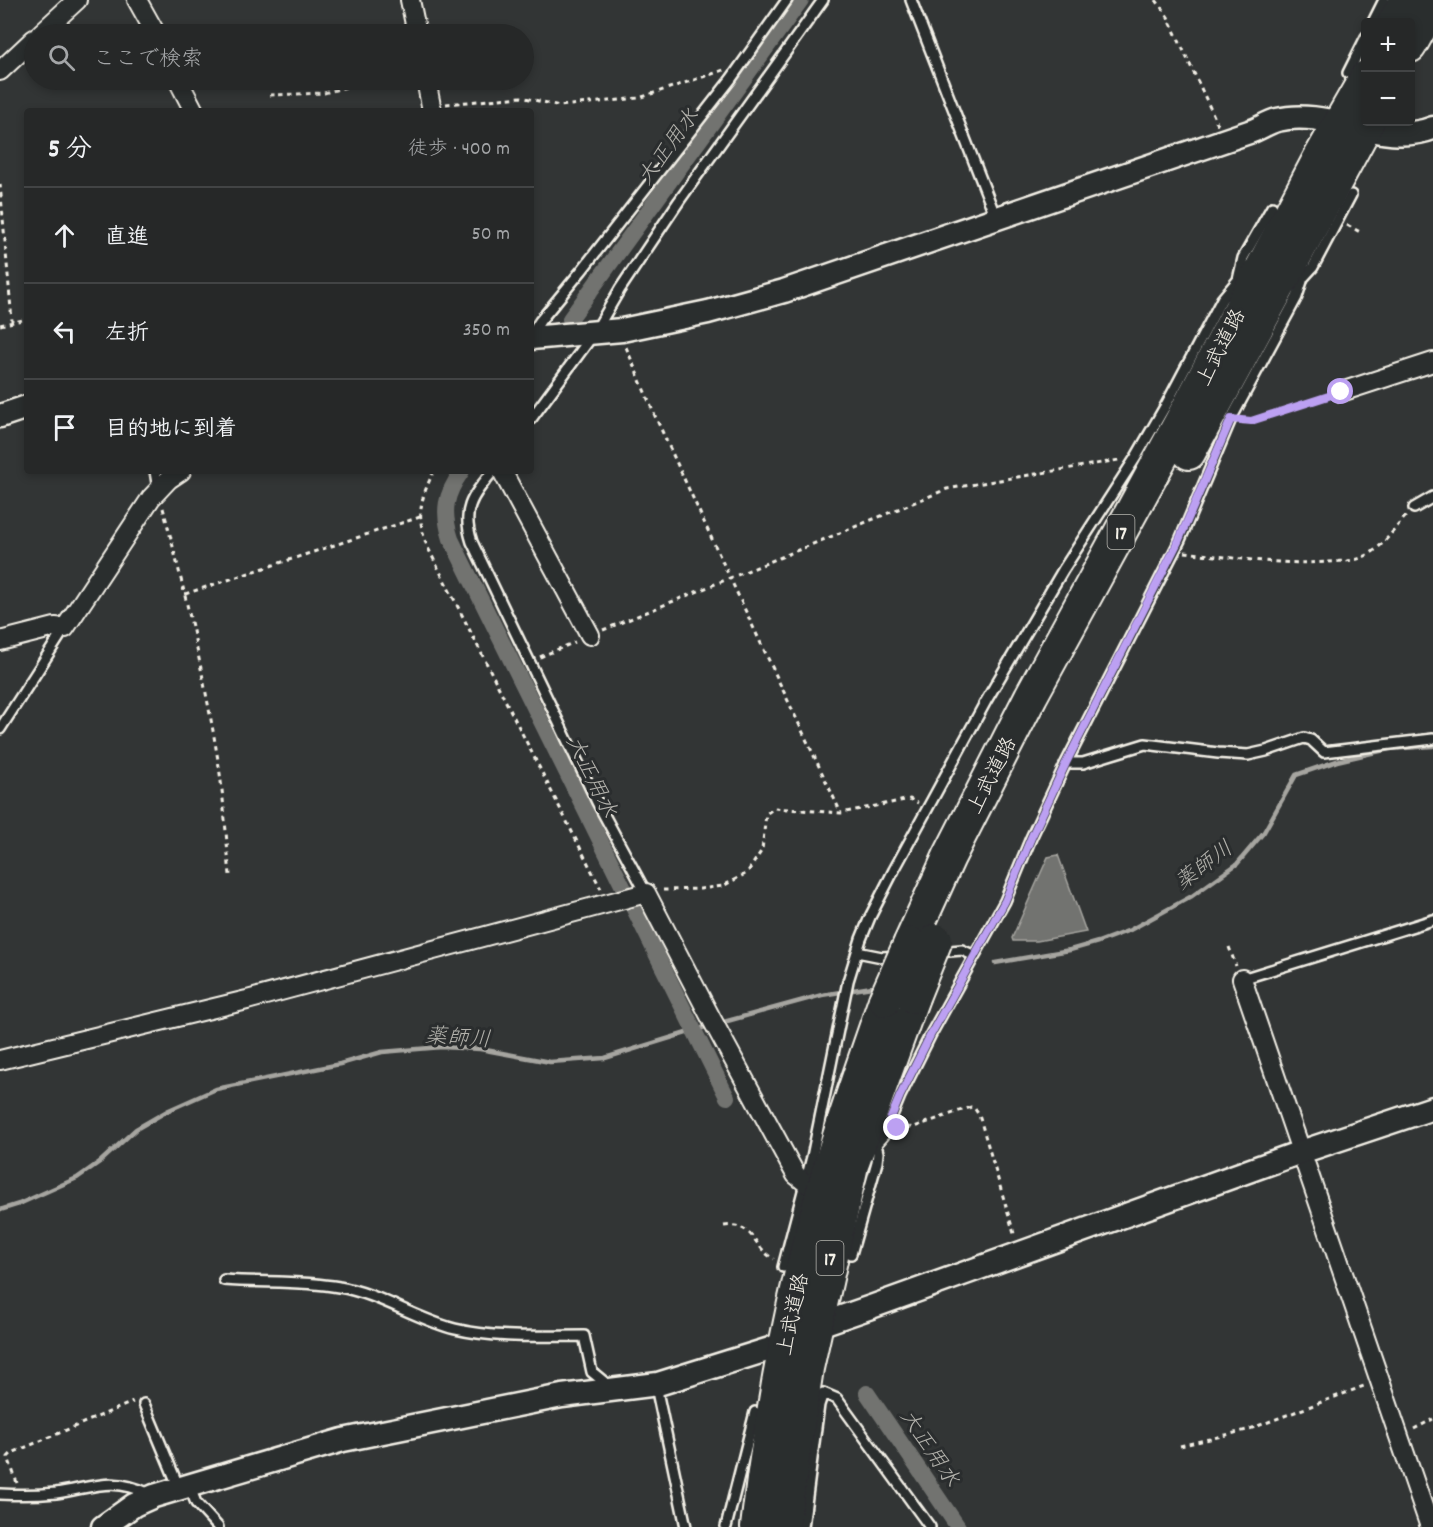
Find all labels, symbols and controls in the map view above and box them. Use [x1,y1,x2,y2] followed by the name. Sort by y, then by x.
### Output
[1361,18,1415,126] map controls
[1361,18,1415,72] button: +
[24,24,534,90] search box
[45,41,78,74] icon: search
[93,45,203,76] text: ここで検索
[1361,72,1415,126] button: −
[631,103,708,193] water label: 大正用水
[48,132,92,169] text: 5 分
[408,136,510,164] text: 徒歩 · 400 m
[48,219,81,252] icon: ahead
[472,221,510,249] text: 50 m
[105,223,149,254] text: 直進
[1190,304,1255,393] street label: 上武道路
[48,315,81,348] icon: left
[463,317,510,345] text: 350 m
[105,319,149,350] text: 左折
[1327,378,1353,404] route start
[48,411,81,444] icon: arrive
[105,415,237,446] text: 目的地に到着
[1108,515,1134,549] road number: 17
[557,731,623,824] water label: 大正用水
[961,732,1026,821] street label: 上武道路
[1169,835,1241,899] water label: 薬師川
[424,1022,492,1057] water label: 薬師川
[883,1114,909,1140] route end
[816,1241,844,1275] road number: 17
[772,1270,818,1359] street label: 上武道路
[891,1404,966,1494] water label: 大正用水

